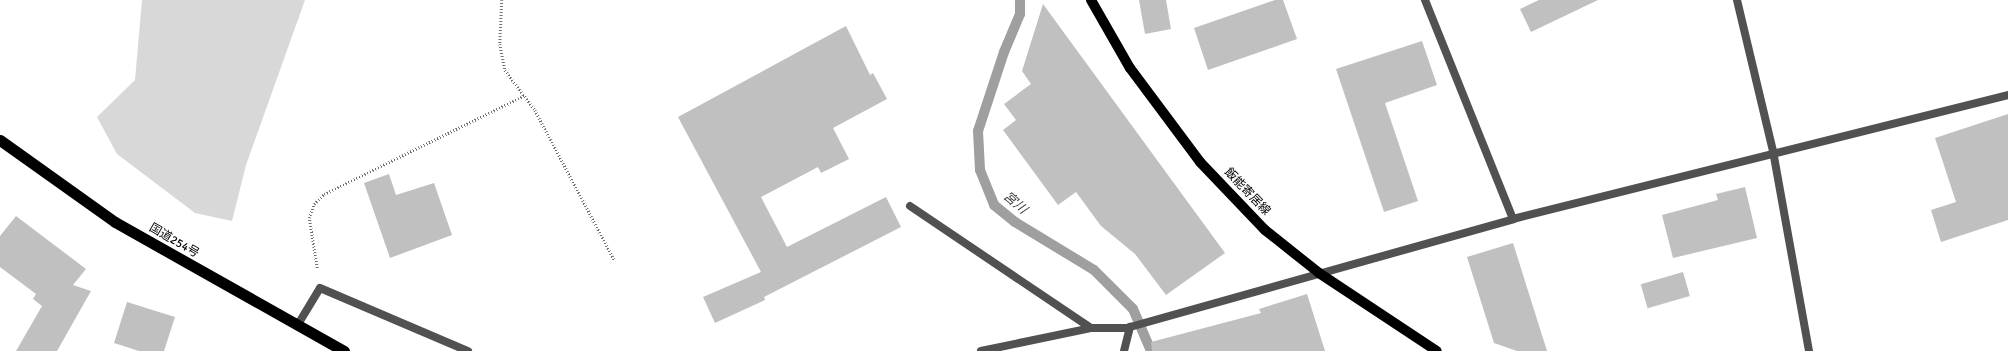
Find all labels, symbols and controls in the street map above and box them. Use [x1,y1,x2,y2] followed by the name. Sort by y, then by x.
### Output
[1221,165,1273,219] street label: 飯能寄居線
[1000,189,1030,217] water label: 宮川
[146,221,202,261] street label: 国道254号

